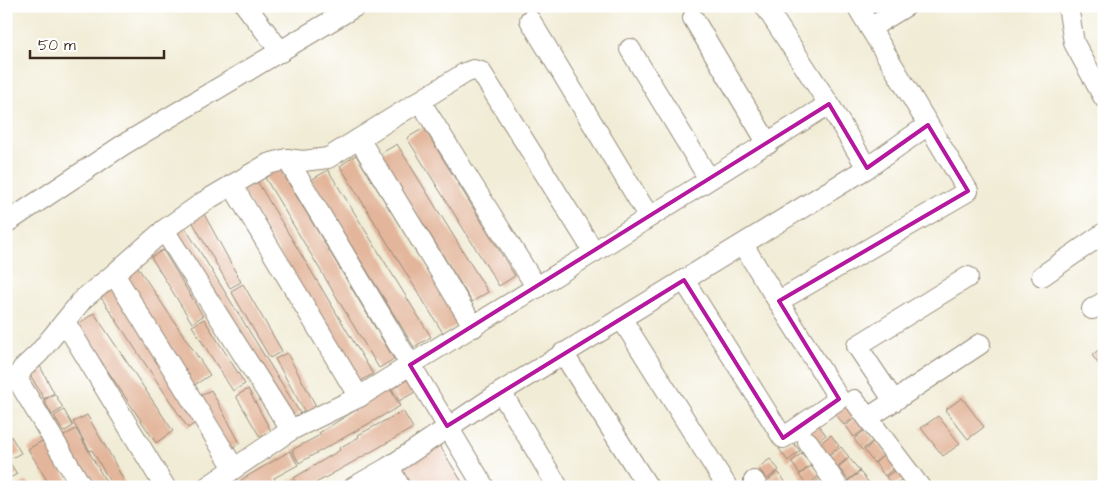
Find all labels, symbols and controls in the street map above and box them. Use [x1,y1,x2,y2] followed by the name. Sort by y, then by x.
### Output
[30,28,164,60] scale bar
[38,35,76,56] text: 50 m

